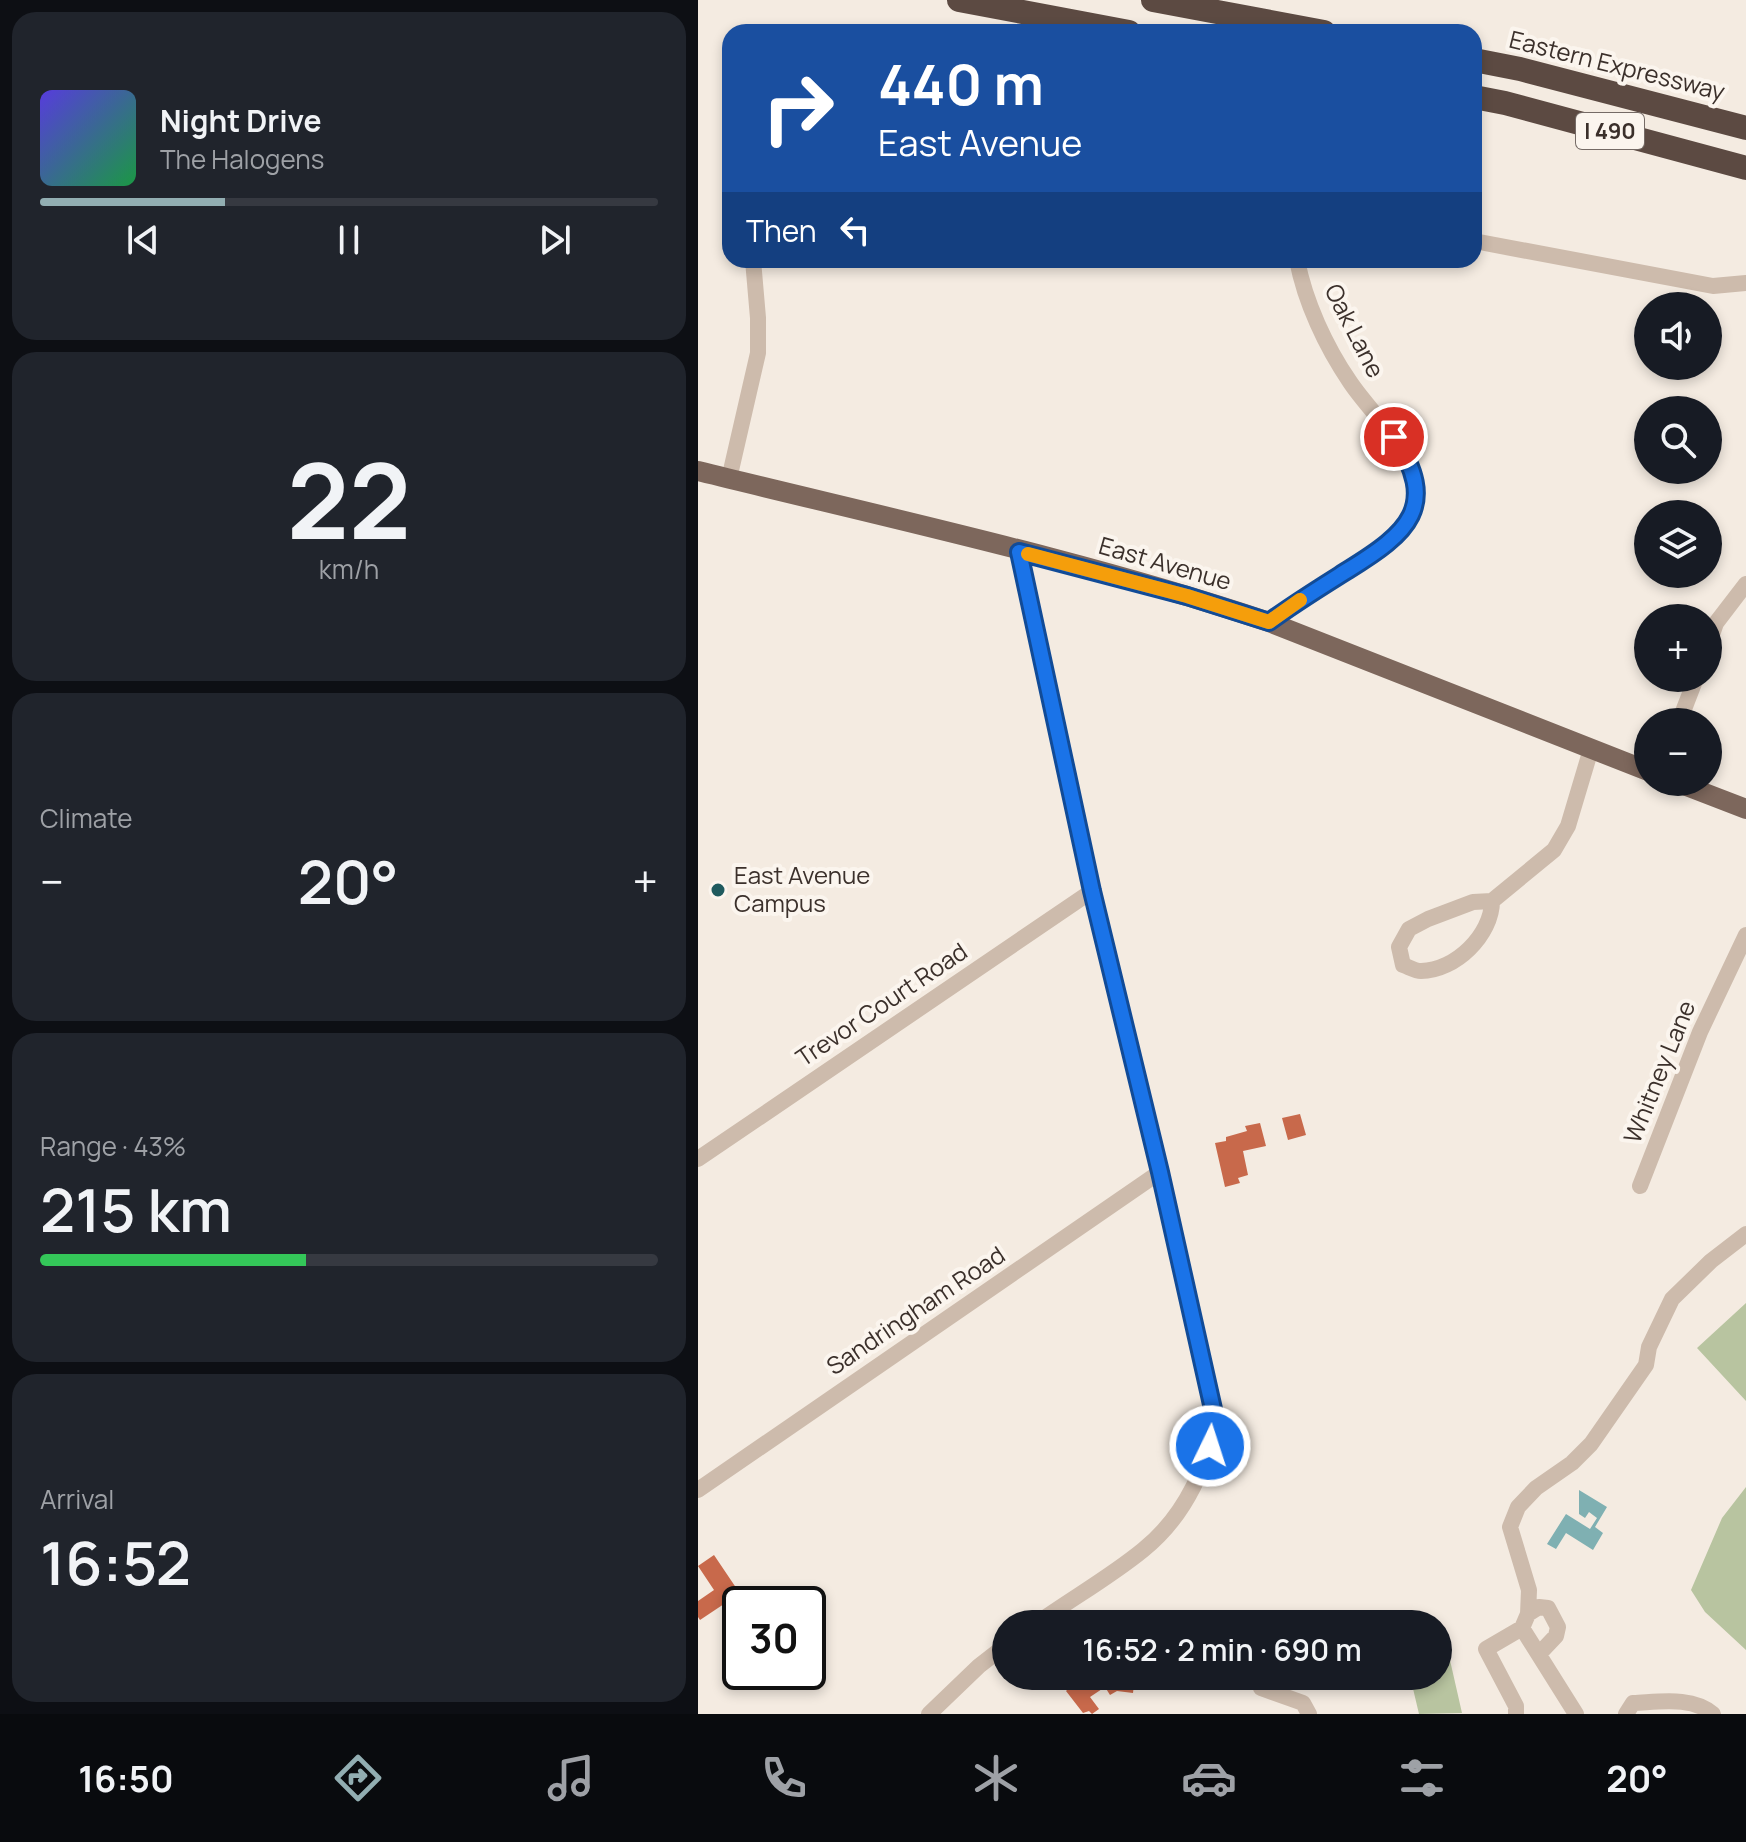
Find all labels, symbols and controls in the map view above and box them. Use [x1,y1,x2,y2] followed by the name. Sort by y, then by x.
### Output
[1506,22,1729,107] street label: Eastern Expressway
[878,45,1044,122] text: 440 m
[746,56,850,160] icon: right
[160,100,322,141] text: Night Drive
[1576,113,1644,149] road number: I 490
[878,118,1082,167] text: East Avenue
[160,141,324,177] text: The Halogens
[833,208,877,252] icon: left
[746,210,817,251] text: Then
[121,218,165,262] icon: previous
[327,218,371,262] icon: pause
[533,218,577,262] icon: next
[1318,278,1393,383] street label: Oak Lane
[1634,292,1722,796] map controls
[1634,292,1722,380] button: sound
[1634,396,1722,484] button: search
[1360,403,1428,471] pin
[1372,415,1416,459] icon: arrive
[287,428,411,570] text: 22
[1634,500,1722,588] button: layers
[1095,528,1235,597] street label: East Avenue
[319,551,379,587] text: km/h
[1634,604,1722,692] button: +
[1634,708,1722,796] button: −
[40,800,132,836] text: Climate
[298,840,399,922] text: 20°
[40,851,64,911] text: −
[633,851,658,911] text: +
[734,858,870,919] place label: East Avenue Campus
[709,881,727,899] marker: East Avenue Campus
[789,934,973,1073] street label: Trevor Court Road
[1615,995,1702,1148] street label: Whitney Lane
[40,1128,186,1164] text: Range · 43%
[40,1168,232,1250] text: 215 km
[819,1238,1011,1382] street label: Sandringham Road
[1168,1404,1252,1488] position arrow
[40,1481,114,1517] text: Arrival
[40,1521,191,1603] text: 16:52
[722,1586,826,1690] speed limit sign: 30
[1082,1629,1362,1670] text: 16:52 · 2 min · 690 m
[330,1750,386,1806] icon: directions
[543,1750,599,1806] icon: music
[756,1750,812,1806] icon: phone
[968,1750,1024,1806] icon: climate
[1181,1750,1237,1806] icon: car
[1394,1750,1450,1806] icon: filters
[78,1754,174,1803] text: 16:50
[1606,1754,1668,1803] text: 20°

